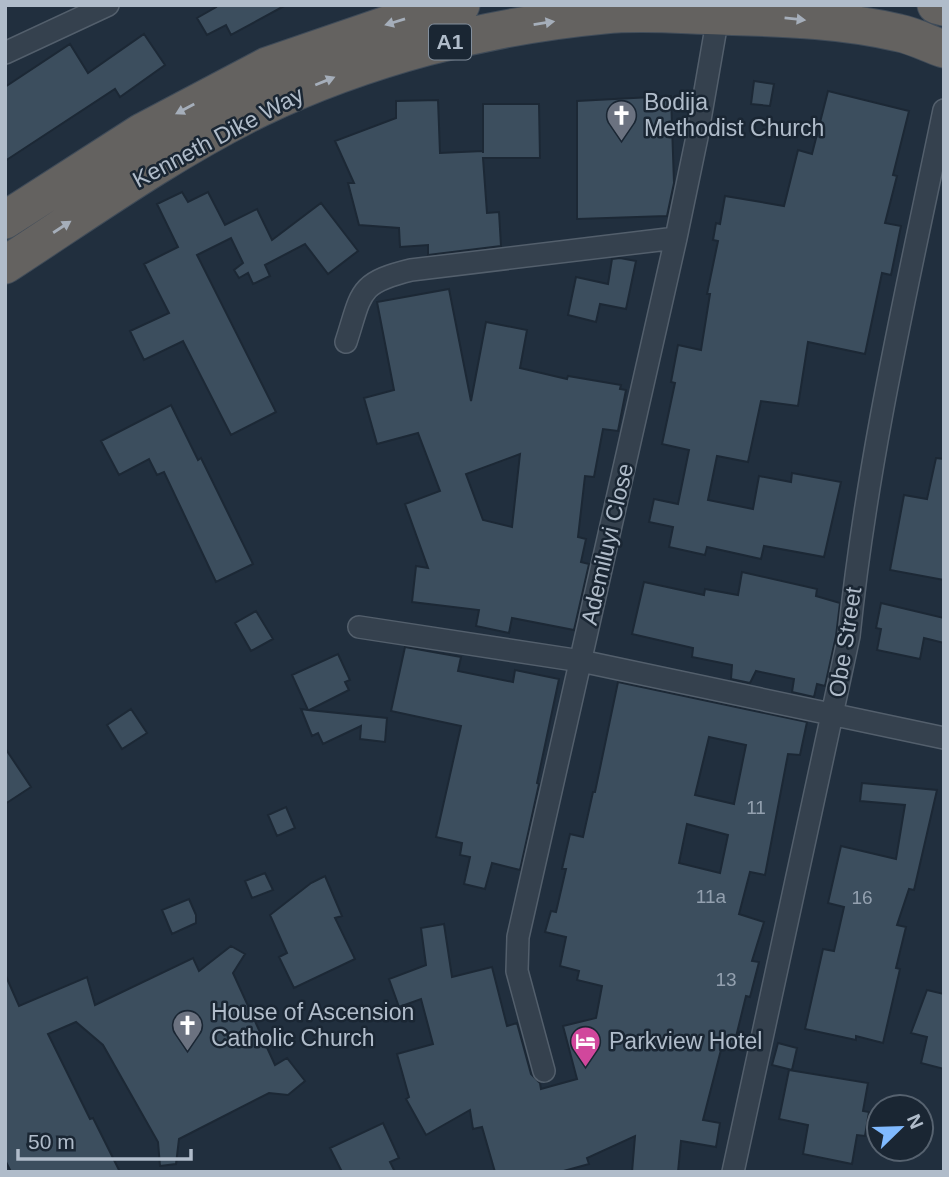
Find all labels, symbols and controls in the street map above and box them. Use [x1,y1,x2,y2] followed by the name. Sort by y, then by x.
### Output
[785,14,807,25] one-way arrow
[384,18,405,28] one-way arrow
[533,18,555,29] one-way arrow
[429,24,471,60] road number: A1
[314,75,335,86] one-way arrow
[128,81,308,193] street label: Kenneth Dike Way
[644,89,824,141] place label: Bodija Methodist Church
[604,98,638,142] church icon: Bodija Methodist Church
[175,103,195,115] one-way arrow
[53,221,72,234] one-way arrow
[576,461,638,627] street label: Ademiluyi Close
[823,584,867,699] street label: Obe Street
[746,797,766,818] house number: 11
[696,886,727,907] house number: 11a
[851,887,873,908] house number: 16
[715,969,737,990] house number: 13
[211,999,414,1051] place label: House of Ascension Catholic Church
[171,1008,205,1052] church icon: House of Ascension Catholic Church
[569,1024,603,1068] hotel icon: Parkview Hotel
[609,1028,762,1054] place label: Parkview Hotel
[865,1093,935,1163] north arrow
[903,1111,928,1132] text: N
[18,1118,191,1162] scale bar
[28,1130,75,1153] text: 50 m

